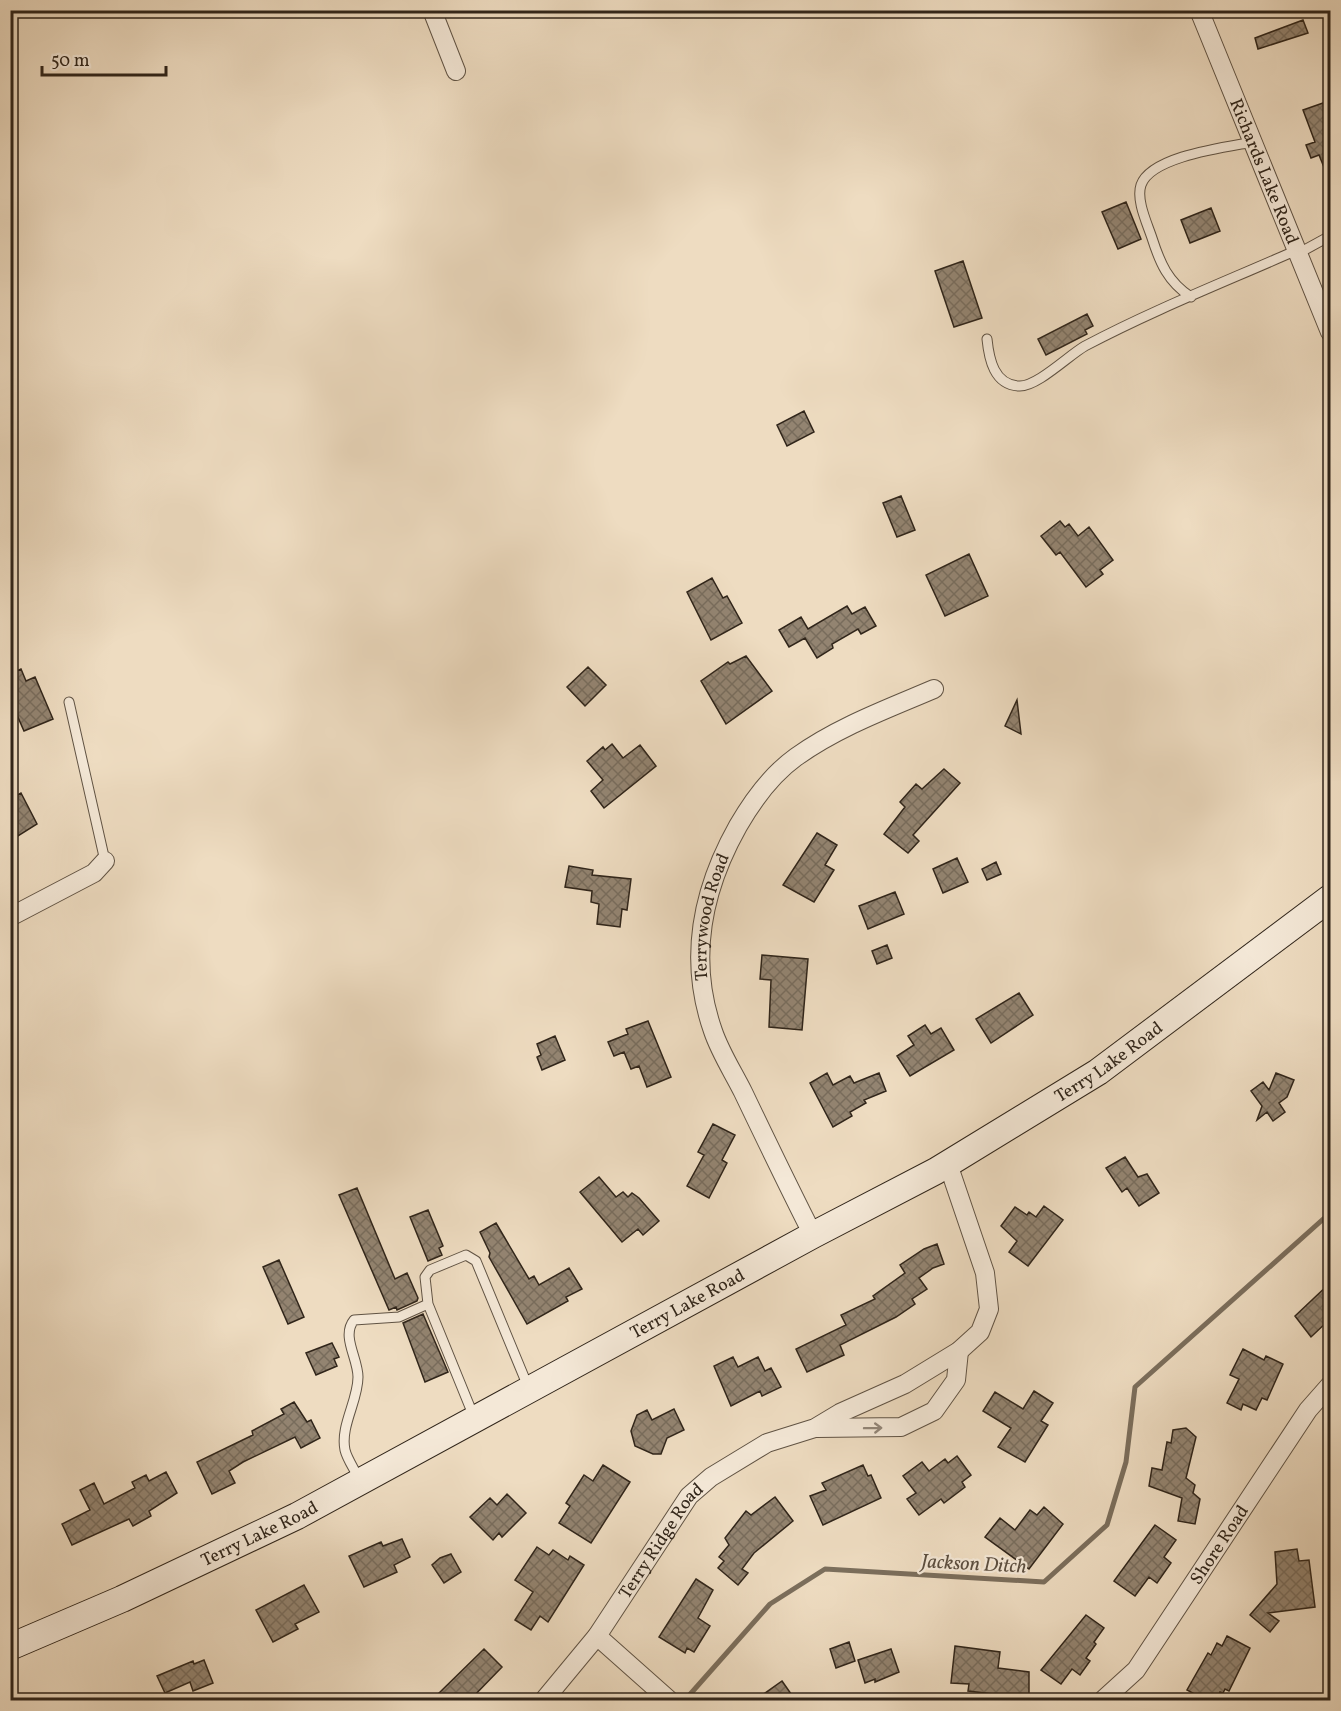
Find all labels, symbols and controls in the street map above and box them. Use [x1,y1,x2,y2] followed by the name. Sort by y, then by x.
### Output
[42,39,166,77] scale bar
[51,49,90,74] text: 50 m
[1222,95,1304,248] street label: Richards Lake Road
[689,850,737,982] street label: Terrywood Road
[1050,1016,1169,1110] street label: Terry Lake Road
[626,1263,750,1346] street label: Terry Lake Road
[863,1422,883,1434] one-way arrow
[614,1478,710,1604] street label: Terry Ridge Road
[197,1496,323,1574] street label: Terry Lake Road
[1185,1501,1256,1590] street label: Shore Road
[919,1548,1027,1582] water label: Jackson Ditch

